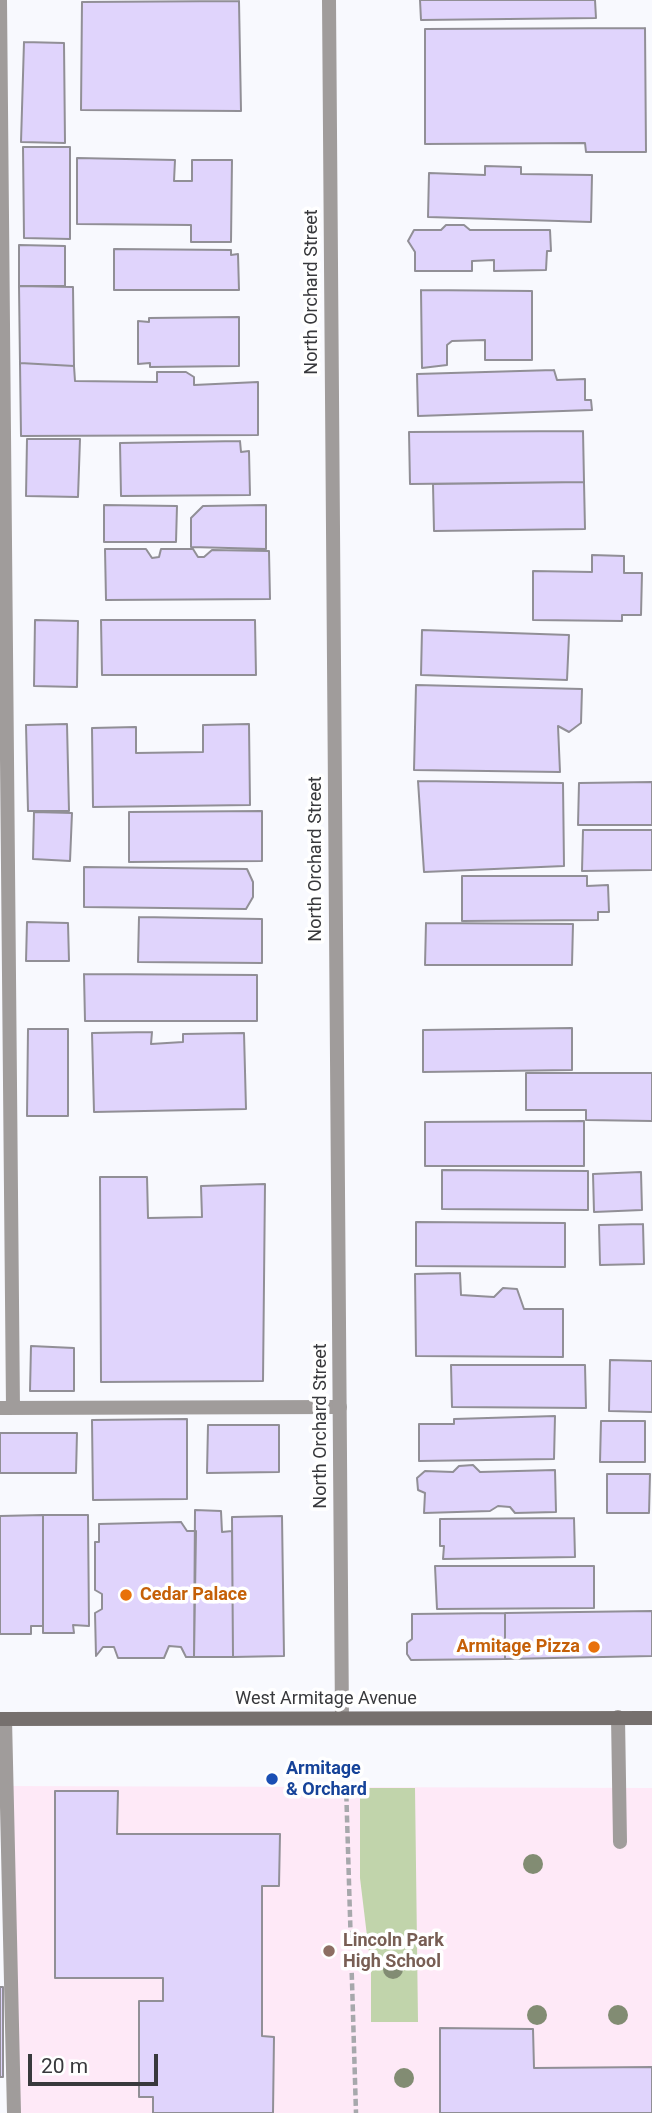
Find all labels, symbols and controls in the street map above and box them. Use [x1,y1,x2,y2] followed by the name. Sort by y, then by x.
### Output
[301,209,323,375] street label: North Orchard Street
[305,776,327,942] street label: North Orchard Street
[310,1343,332,1509] street label: North Orchard Street
[140,1584,247,1606] place label: Cedar Palace
[118,1587,134,1603] marker: Cedar Palace
[456,1636,580,1658] place label: Armitage Pizza
[586,1639,602,1655] marker: Armitage Pizza
[235,1688,417,1710] street label: West Armitage Avenue
[286,1758,367,1800] place label: Armitage & Orchard
[264,1771,280,1787] marker: Armitage & Orchard
[343,1930,444,1972] place label: Lincoln Park High School
[321,1943,337,1959] marker: Lincoln Park High School
[32,2039,161,2084] scale bar
[41,2054,88,2078] text: 20 m

